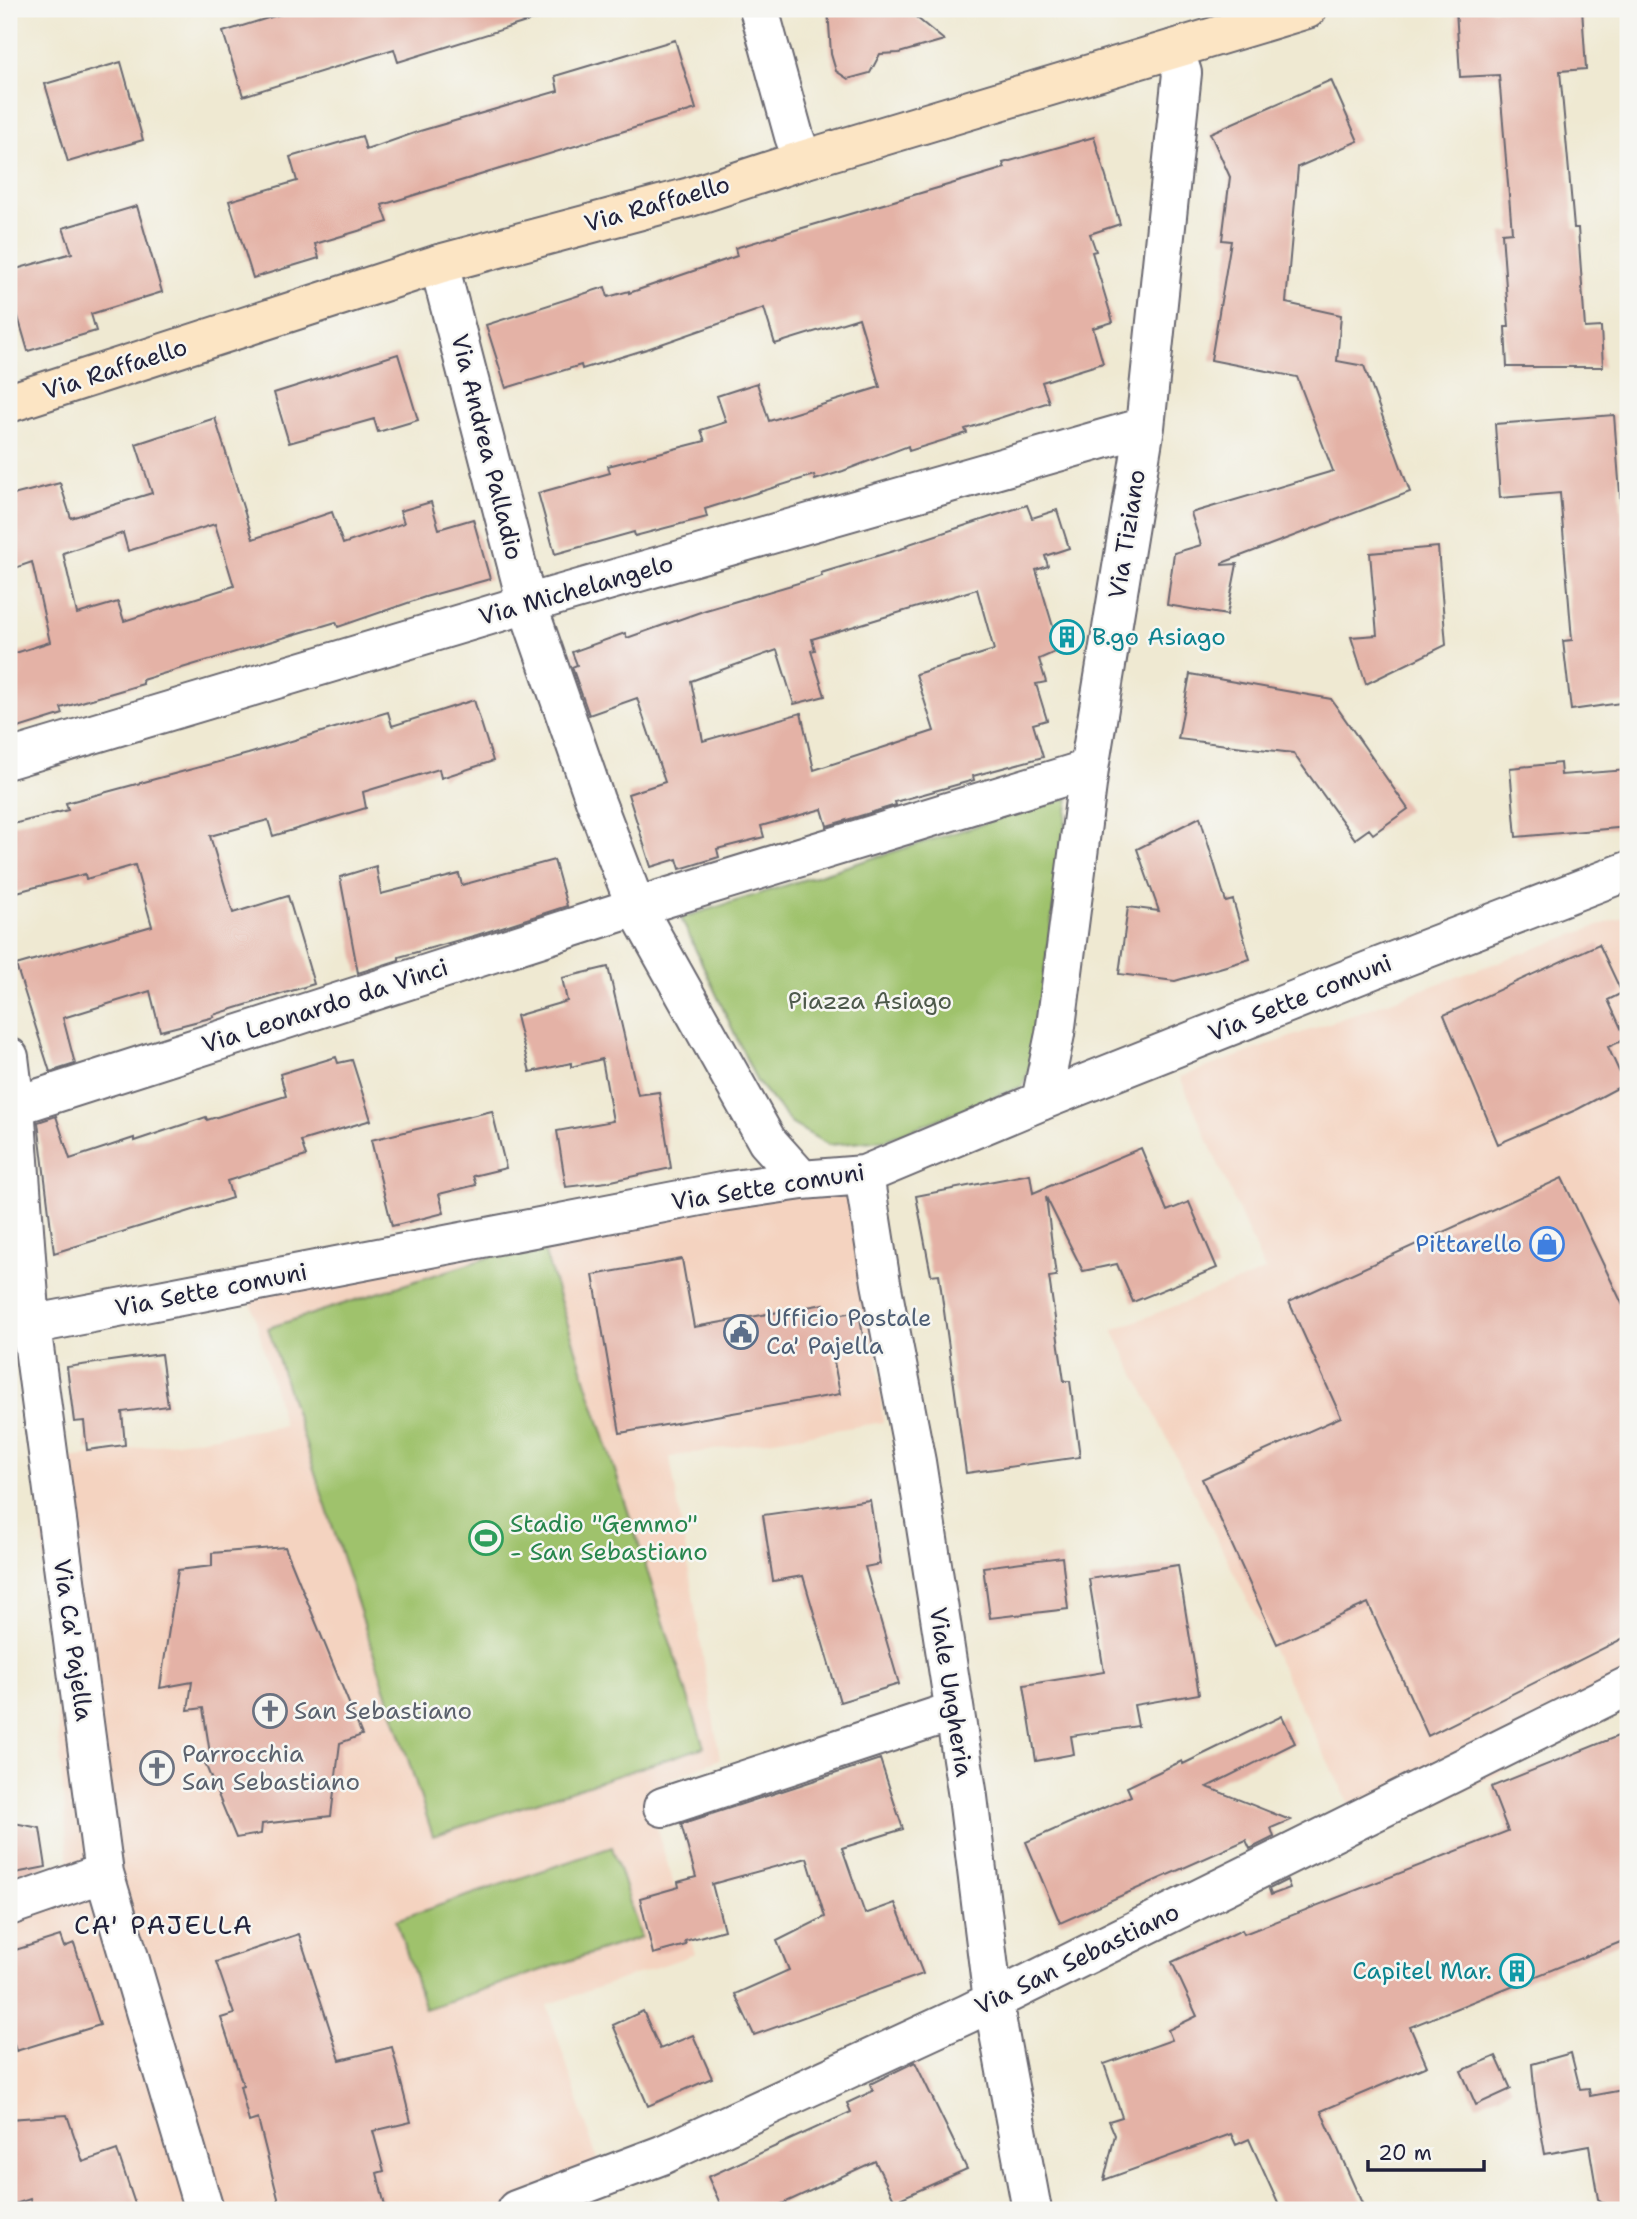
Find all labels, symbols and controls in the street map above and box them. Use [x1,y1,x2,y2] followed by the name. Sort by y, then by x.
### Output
[581,168,733,240] street label: Via Raffaello
[39,331,191,407] street label: Via Raffaello
[443,331,531,563] street label: Via Andrea Palladio
[1101,467,1153,601] street label: Via Tiziano
[475,547,677,633] street label: Via Michelangelo
[1048,618,1086,656] building icon: B.go Asiago
[1092,621,1226,653] place label: B.go Asiago
[1204,947,1396,1049] street label: Via Sette comuni
[198,951,452,1061] street label: Via Leonardo da Vinci
[788,985,952,1017] park label: Piazza Asiago
[669,1156,867,1218] street label: Via Sette comuni
[1528,1225,1566,1263] shop icon: Pittarello
[1415,1228,1522,1260] place label: Pittarello
[112,1256,310,1324] street label: Via Sette comuni
[766,1302,932,1362] place label: Ufficio Postale Ca' Pajella
[722,1313,760,1351] public building icon: Ufficio Postale Ca' Pajella
[510,1508,708,1568] place label: Stadio "Gemmo" - San Sebastiano
[467,1519,505,1557] sports icon: Stadio "Gemmo" - San Sebastiano
[46,1557,100,1723] street label: Via Ca' Pajella
[922,1605,980,1779] street label: Viale Ungheria
[251,1692,289,1730] church icon: San Sebastiano
[294,1695,472,1727] place label: San Sebastiano
[182,1738,360,1798] place label: Parrocchia San Sebastiano
[138,1749,176,1787] church icon: Parrocchia San Sebastiano
[969,1896,1185,2022] street label: Via San Sebastiano
[74,1907,254,1942] district label: CA' PAJELLA
[1498,1952,1536,1990] building icon: Capitel Mar.
[1352,1955,1492,1987] place label: Capitel Mar.
[1368,2128,1483,2172] scale bar
[1378,2139,1432,2167] text: 20 m

